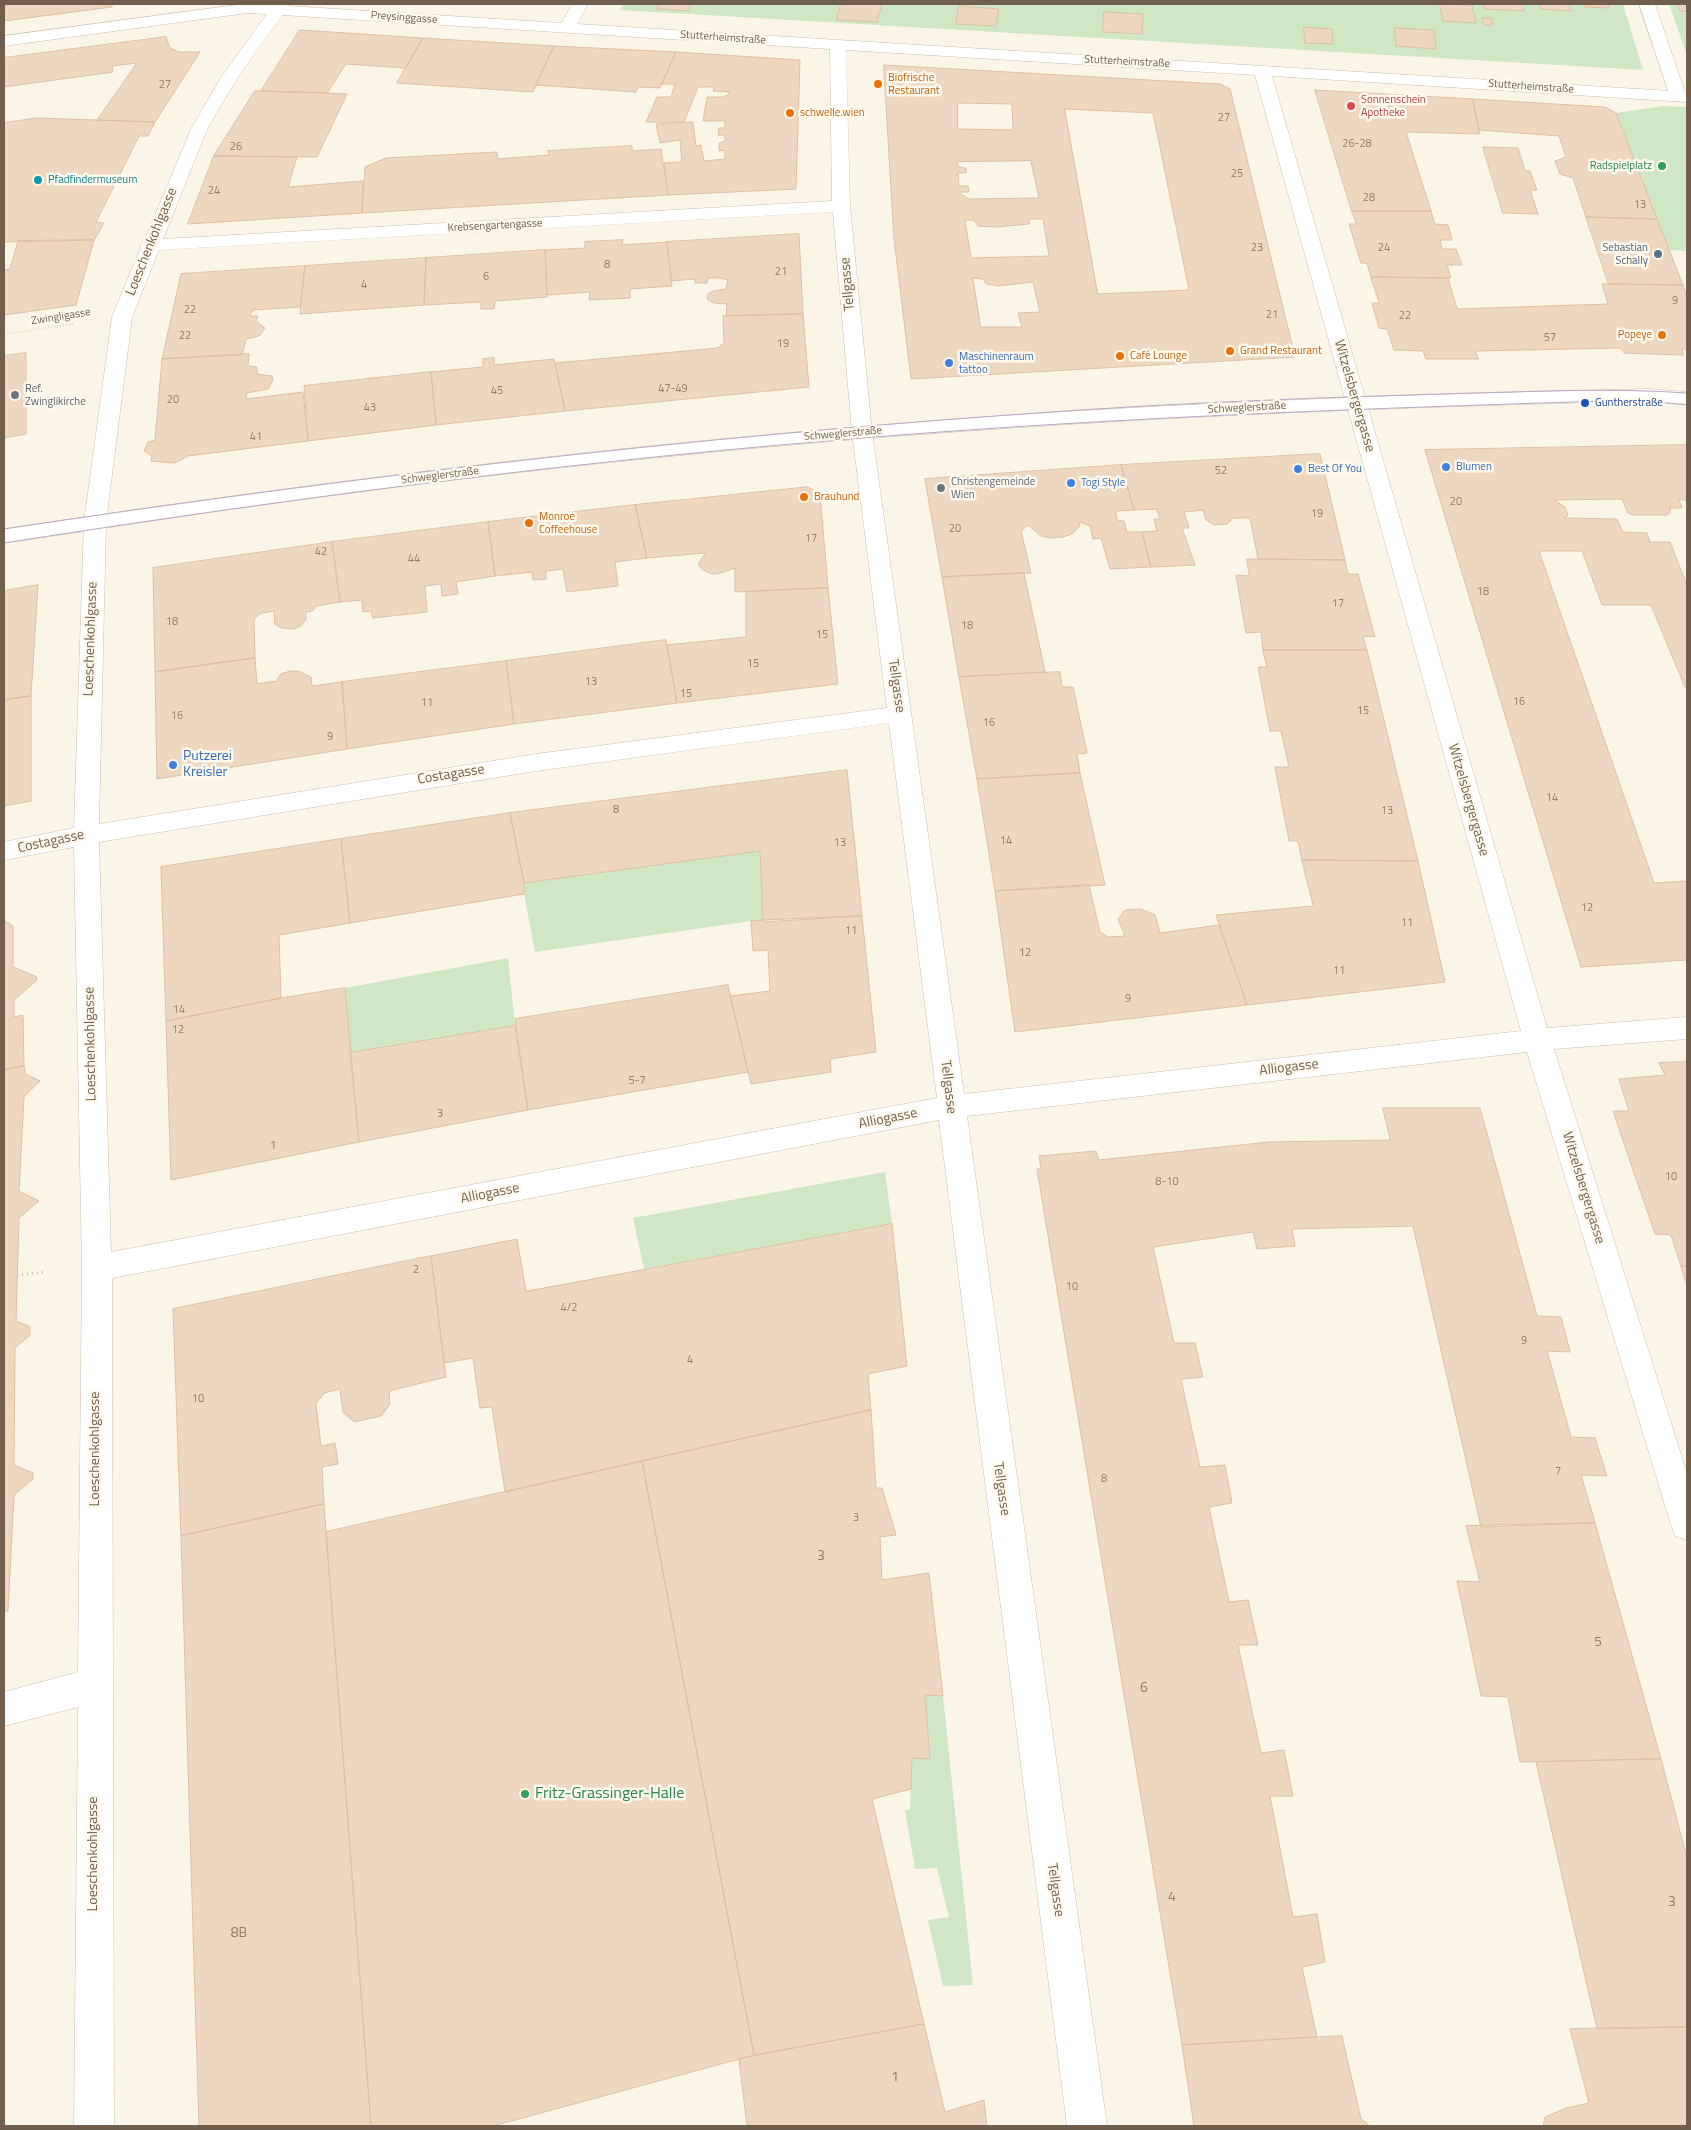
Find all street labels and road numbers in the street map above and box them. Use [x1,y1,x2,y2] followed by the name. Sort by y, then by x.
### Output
[370,9,438,27] street label: Preysinggasse
[680,28,766,48] street label: Stutterheimstraße
[1084,53,1170,71] street label: Stutterheimstraße
[1488,77,1574,97] street label: Stutterheimstraße
[123,186,181,298] street label: Loeschenkohlgasse
[447,217,543,235] street label: Krebsengartengasse
[837,256,859,312] street label: Tellgasse
[30,306,92,328] street label: Zwingligasse
[1330,338,1378,454] street label: Witzelsbergergasse
[1208,399,1286,417] street label: Schweglerstraße
[803,424,883,444] street label: Schweglerstraße
[400,465,480,487] street label: Schweglerstraße
[81,581,101,697] street label: Loeschenkohlgasse
[884,658,908,714] street label: Tellgasse
[1444,742,1492,858] street label: Witzelsbergergasse
[416,761,486,789] street label: Costagasse
[16,827,86,857] street label: Costagasse
[82,986,100,1102] street label: Loeschenkohlgasse
[1258,1056,1320,1080] street label: Alliogasse
[936,1059,960,1115] street label: Tellgasse
[857,1105,919,1133] street label: Alliogasse
[1558,1130,1608,1246] street label: Witzelsbergergasse
[459,1180,521,1208] street label: Alliogasse
[88,1392,104,1506] street label: Loeschenkohlgasse
[989,1461,1013,1517] street label: Tellgasse
[86,1797,102,1911] street label: Loeschenkohlgasse
[1043,1862,1067,1918] street label: Tellgasse

